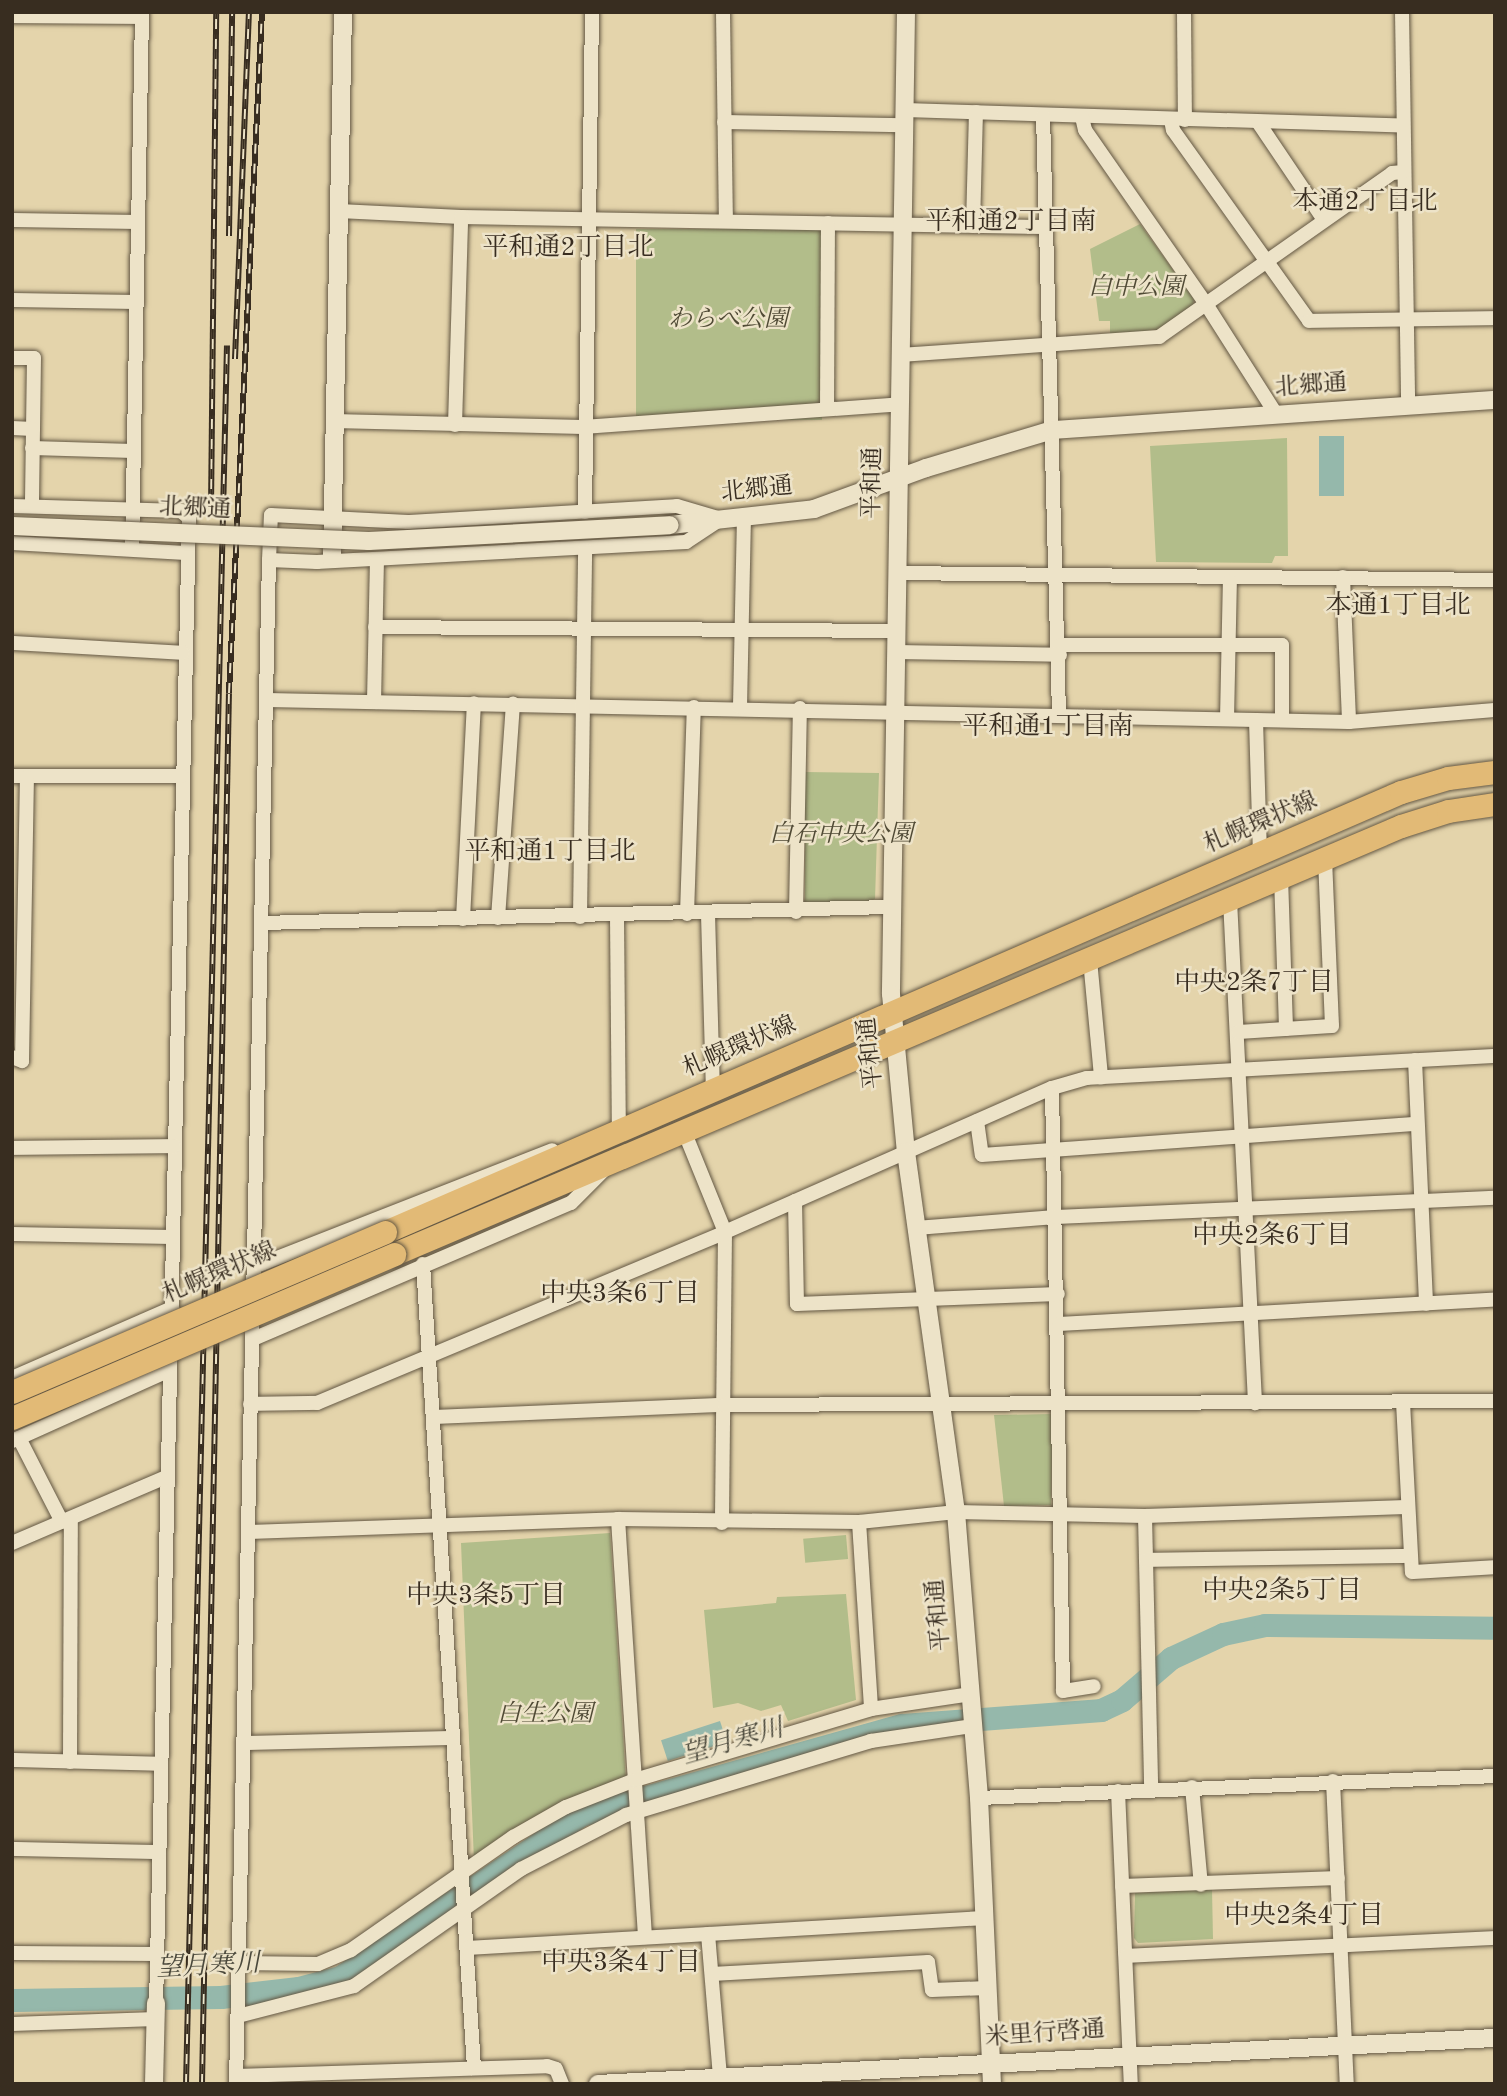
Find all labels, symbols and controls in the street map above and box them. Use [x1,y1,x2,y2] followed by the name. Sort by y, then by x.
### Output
[1292,187,1438,219] district label: 本通2丁目北
[925,207,1097,239] district label: 平和通2丁目南
[482,233,654,265] district label: 平和通2丁目北
[1088,275,1184,303] park label: 白中公園
[668,307,788,335] park label: わらべ公園
[1274,370,1348,404] street label: 北郷通
[859,447,889,519] street label: 平和通
[720,473,794,509] street label: 北郷通
[158,494,232,526] street label: 北郷通
[1325,591,1471,623] district label: 本通1丁目北
[962,712,1134,744] district label: 平和通1丁目南
[1200,787,1322,861] street label: 札幌環状線
[769,822,913,850] park label: 白石中央公園
[464,837,636,869] district label: 平和通1丁目北
[1174,968,1334,1000] district label: 中央2条7丁目
[679,1011,801,1085] street label: 札幌環状線
[854,1016,890,1090] street label: 平和通
[1192,1221,1352,1253] district label: 中央2条6丁目
[159,1237,281,1311] street label: 札幌環状線
[540,1279,700,1311] district label: 中央3条6丁目
[1202,1576,1362,1608] district label: 中央2条5丁目
[923,1578,957,1652] street label: 平和通
[406,1581,566,1613] district label: 中央3条5丁目
[497,1702,593,1730] park label: 白生公園
[679,1714,787,1772] water label: 望月寒川
[1224,1901,1384,1933] district label: 中央2条4丁目
[541,1948,701,1980] district label: 中央3条4丁目
[155,1949,261,1985] water label: 望月寒川
[984,2016,1106,2054] street label: 米里行啓通

